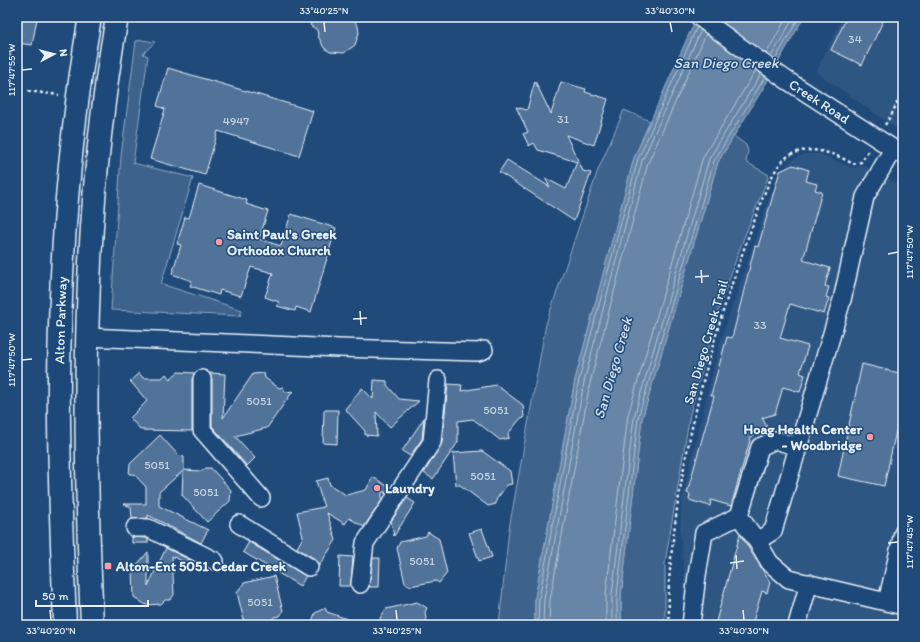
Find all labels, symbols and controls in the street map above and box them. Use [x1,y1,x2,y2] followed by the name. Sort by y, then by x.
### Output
[300,4,349,17] text: 33°40'25"N
[645,4,695,17] text: 33°40'30"N
[848,32,862,46] house number: 34
[34,34,74,74] north arrow
[5,43,18,96] text: 117°47'55"W
[57,48,70,57] text: N
[673,54,780,72] water label: San Diego Creek
[786,75,853,127] street label: Creek Road
[557,112,569,126] house number: 31
[223,114,249,128] house number: 4947
[903,225,916,279] text: 117°47'50"W
[227,226,337,259] place label: Saint Paul's Greek Orthodox Church
[214,237,224,247] marker: Saint Paul's Greek Orthodox Church
[51,276,70,364] street label: Alton Parkway
[680,278,732,406] street label: San Diego Creek Trail
[590,314,636,421] water label: San Diego Creek
[753,318,767,332] house number: 33
[5,333,18,387] text: 117°47'50"W
[246,394,272,408] house number: 5051
[483,403,509,417] house number: 5051
[744,421,862,454] place label: Hoag Health Center - Woodbridge
[865,432,875,442] marker: Hoag Health Center - Woodbridge
[144,458,170,472] house number: 5051
[470,469,496,483] house number: 5051
[385,480,435,497] place label: Laundry
[372,483,382,493] marker: Laundry
[193,485,219,499] house number: 5051
[903,515,916,569] text: 117°47'45"W
[409,554,435,568] house number: 5051
[115,558,287,575] place label: Alton-Ent 5051 Cedar Creek
[103,561,113,571] marker: Alton-Ent 5051 Cedar Creek
[36,582,148,608] scale bar
[42,589,68,603] text: 50 m
[247,595,273,609] house number: 5051
[26,624,76,637] text: 33°40'20"N
[373,624,422,637] text: 33°40'25"N
[719,624,769,637] text: 33°40'30"N

